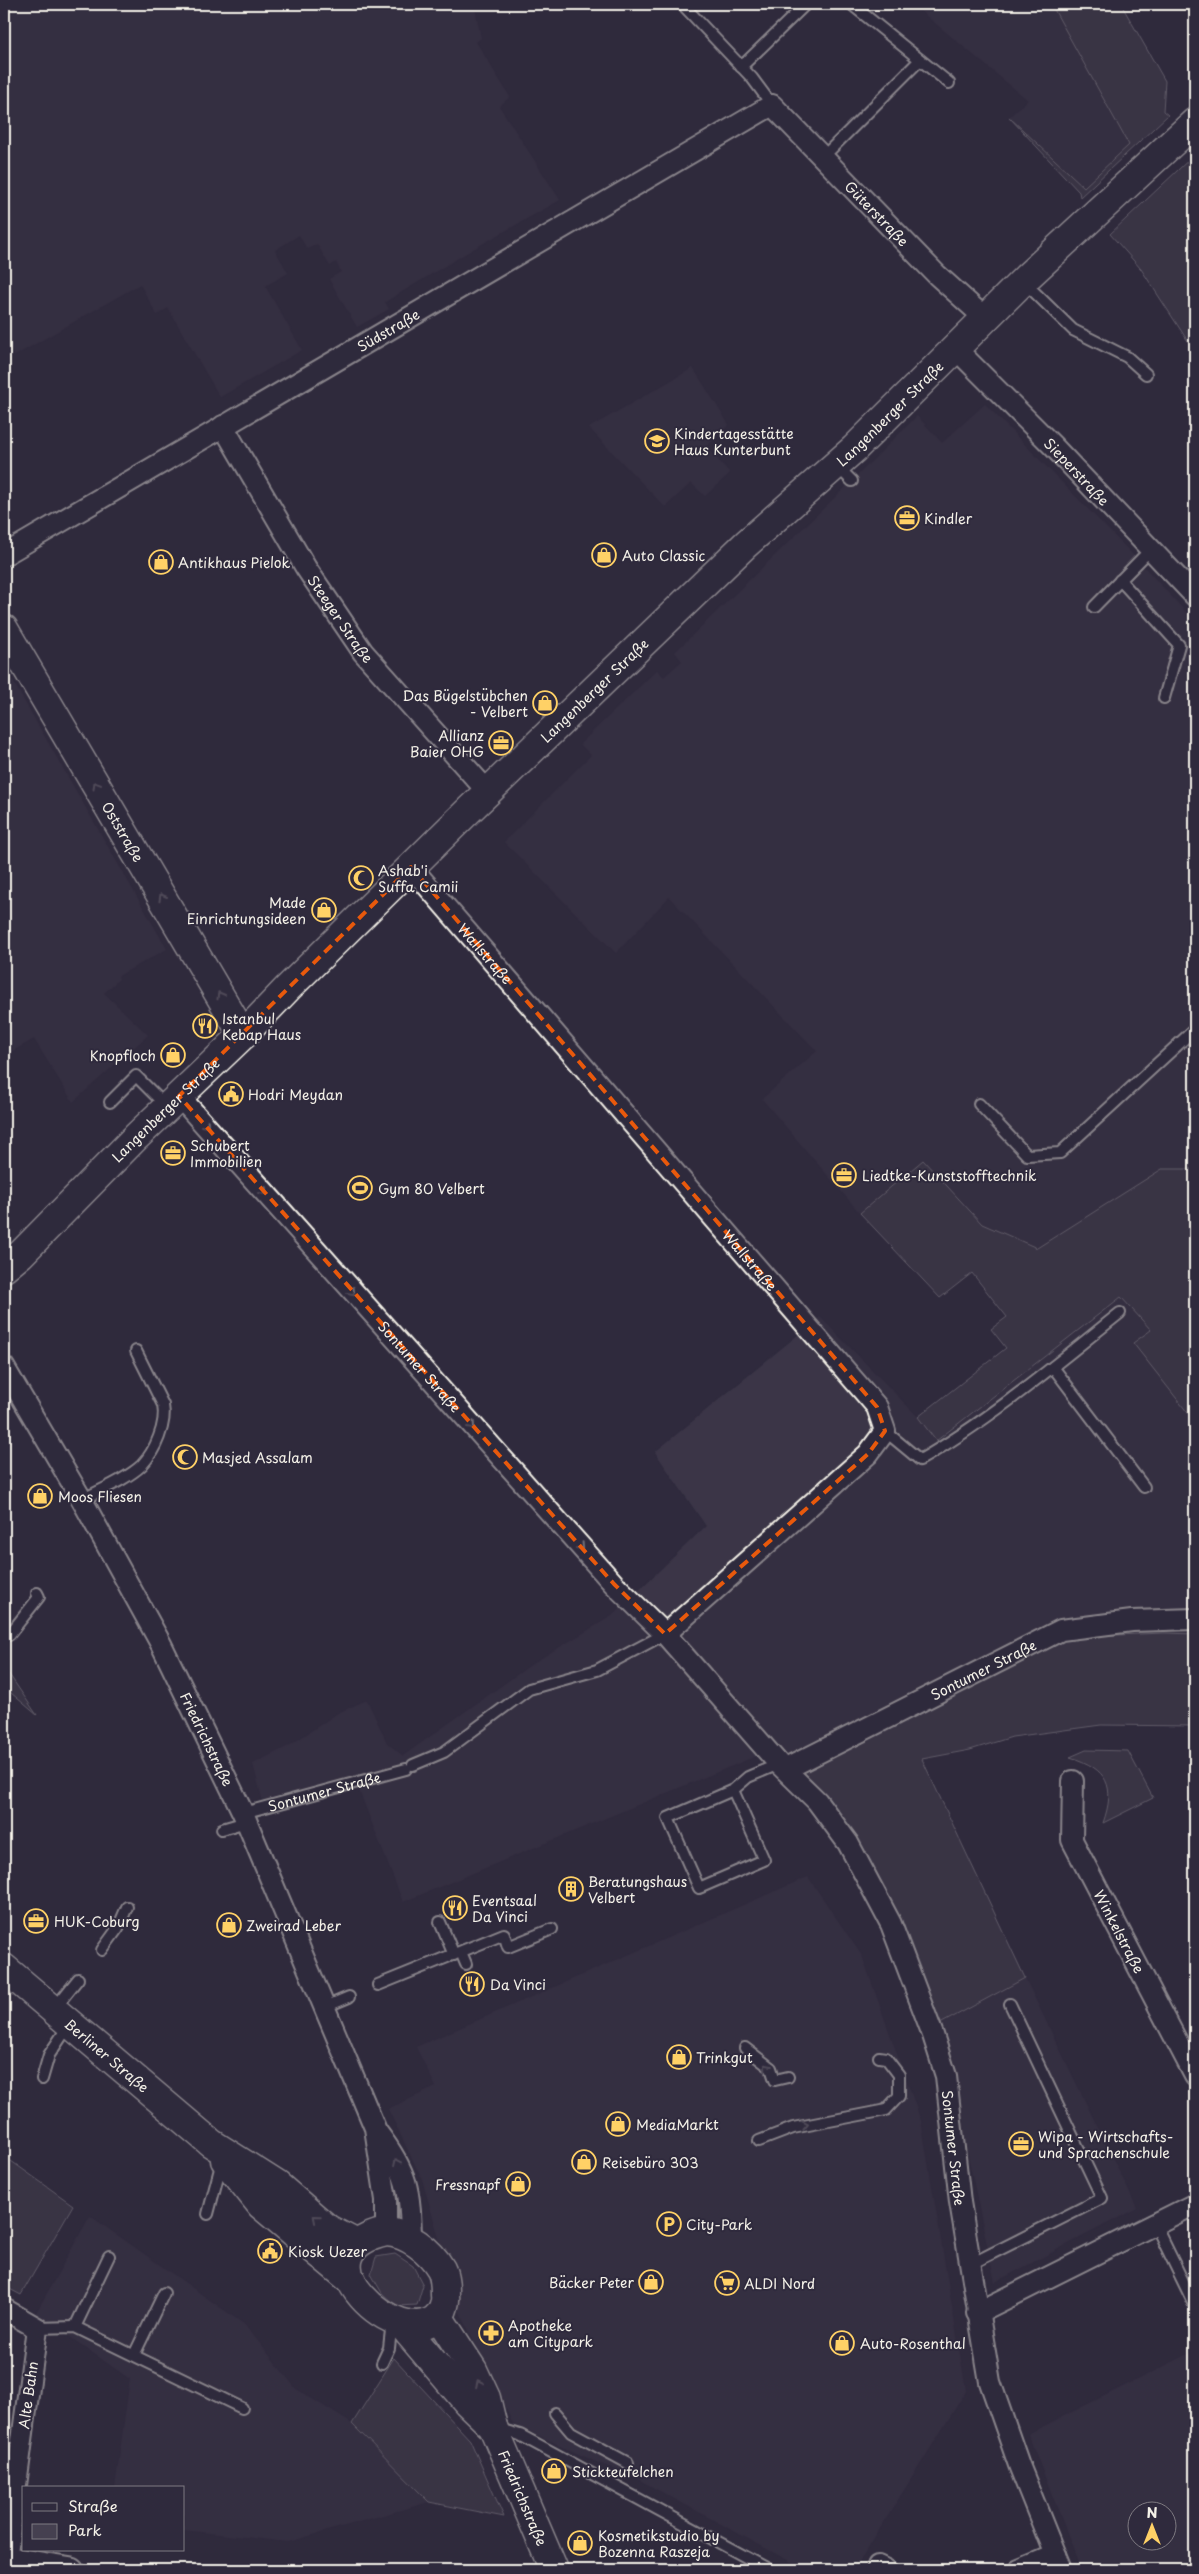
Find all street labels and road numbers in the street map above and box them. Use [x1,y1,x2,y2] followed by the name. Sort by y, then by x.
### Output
[840,176,914,251] street label: Güterstraße
[353,303,423,357] street label: Südstraße
[831,356,948,471] street label: Langenberger Straße
[1040,433,1114,510] street label: Sieperstraße
[303,571,378,667] street label: Steeger Straße
[535,633,653,747] street label: Langenberger Straße
[97,797,149,866] street label: Oststraße
[453,918,518,988] street label: Wallstraße
[107,1053,224,1167] street label: Langenberger Straße
[718,1225,782,1295] street label: Wallstraße
[374,1316,466,1416] street label: Sontumer Straße
[927,1634,1040,1705] street label: Sontumer Straße
[175,1688,239,1790] street label: Friedrichstraße
[266,1766,383,1816] street label: Sontumer Straße
[1089,1886,1150,1977] street label: Winkelstraße
[60,2013,154,2097] street label: Berliner Straße
[937,2089,971,2206] street label: Sontumer Straße
[13,2360,43,2430] street label: Alte Bahn
[493,2447,553,2549] street label: Friedrichstraße

